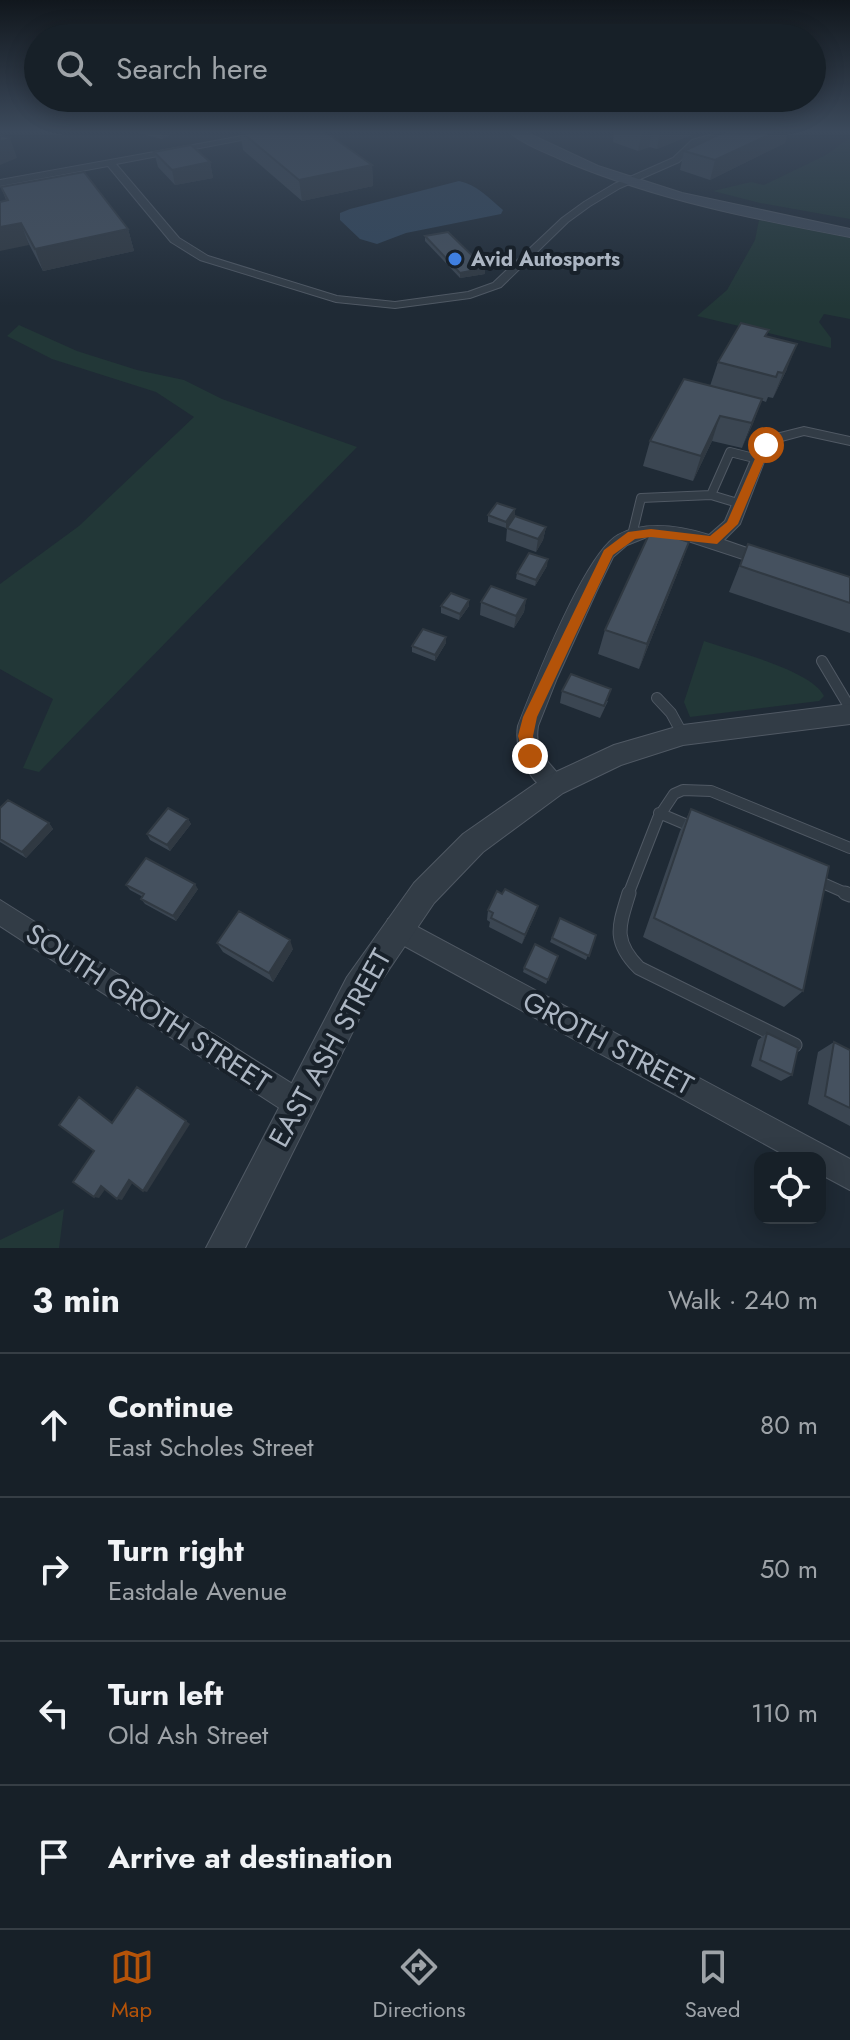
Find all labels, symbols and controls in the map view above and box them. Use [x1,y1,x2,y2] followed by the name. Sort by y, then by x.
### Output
[24,24,826,112] search box
[52,46,96,90] icon: search
[116,47,268,90] text: Search here
[470,245,620,274] place label: Avid Autosports
[446,250,464,268] marker: Avid Autosports
[748,427,784,463] route start
[512,738,548,774] route end
[18,913,278,1103] street label: SOUTH GROTH STREET
[259,942,401,1154] street label: EAST ASH STREET
[515,981,701,1105] street label: GROTH STREET
[754,1152,826,1224] map controls
[754,1152,826,1224] button: locate
[32,1276,120,1325] text: 3 min
[668,1281,818,1319] text: Walk · 240 m
[108,1385,234,1428] text: Continue
[32,1403,76,1447] icon: ahead
[760,1406,818,1444] text: 80 m
[108,1428,314,1466] text: East Scholes Street
[108,1529,244,1572] text: Turn right
[32,1547,76,1591] icon: right
[760,1550,818,1588] text: 50 m
[108,1572,287,1610] text: Eastdale Avenue
[108,1673,223,1716] text: Turn left
[32,1691,76,1735] icon: left
[751,1694,818,1732] text: 110 m
[108,1716,268,1754] text: Old Ash Street
[32,1835,76,1879] icon: arrive
[108,1836,393,1879] text: Arrive at destination
[110,1945,154,2025] tab: Map
[373,1945,466,2025] tab: Directions
[685,1945,740,2025] tab: Saved

